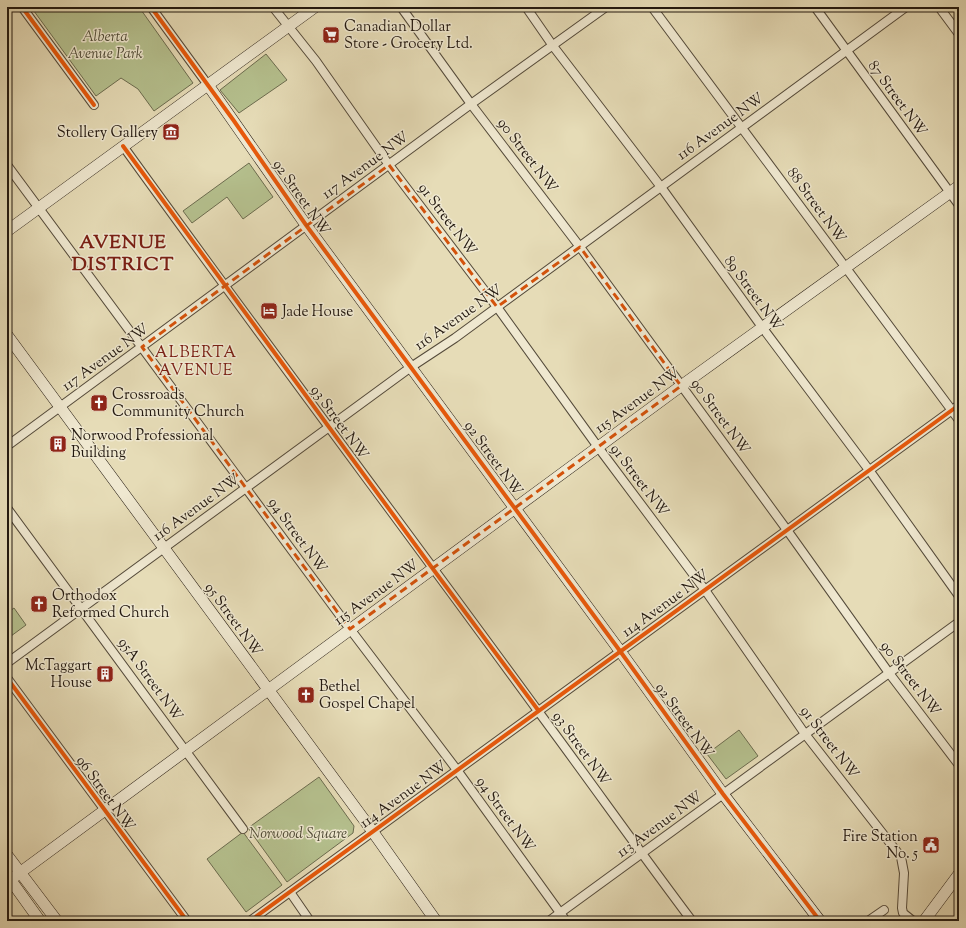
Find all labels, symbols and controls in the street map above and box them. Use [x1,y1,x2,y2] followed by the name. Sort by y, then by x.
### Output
[344,17,473,55] place label: Canadian Dollar Store - Grocery Ltd.
[321,25,341,45] supermarket icon: Canadian Dollar Store - Grocery Ltd.
[67,27,143,65] park label: Alberta Avenue Park
[862,57,932,141] street label: 87 Street NW
[673,88,769,166] street label: 116 Avenue NW
[492,114,562,198] street label: 90 Street NW
[161,122,181,142] museum icon: Stollery Gallery
[57,123,159,144] place label: Stollery Gallery
[318,127,414,205] street label: 117 Avenue NW
[267,156,335,240] street label: 92 Street NW
[781,164,851,248] street label: 88 Street NW
[412,179,481,261] street label: 91 Street NW
[72,230,174,279] district label: AVENUE DISTRICT
[718,252,788,336] street label: 89 Street NW
[411,280,507,356] street label: 116 Avenue NW
[259,301,279,321] hotel icon: Jade House
[281,302,353,323] place label: Jade House
[58,319,154,397] street label: 117 Avenue NW
[155,342,237,383] district label: ALBERTA AVENUE
[591,363,685,439] street label: 115 Avenue NW
[685,375,755,459] street label: 90 Street NW
[305,381,373,465] street label: 93 Street NW
[112,385,245,423] place label: Crossroads Community Church
[89,393,109,413] church icon: Crossroads Community Church
[458,417,527,501] street label: 92 Street NW
[71,426,214,464] place label: Norwood Professional Building
[48,434,68,454] building icon: Norwood Professional Building
[604,440,673,522] street label: 91 Street NW
[149,469,245,547] street label: 116 Avenue NW
[262,494,332,578] street label: 94 Street NW
[330,555,424,631] street label: 115 Avenue NW
[618,565,714,643] street label: 114 Avenue NW
[199,579,267,661] street label: 95 Street NW
[52,586,170,624] place label: Orthodox Reformed Church
[29,594,49,614] church icon: Orthodox Reformed Church
[112,634,187,726] street label: 95A Street NW
[875,637,945,721] street label: 90 Street NW
[25,656,92,694] place label: McTaggart House
[95,664,115,684] building icon: McTaggart House
[319,677,415,715] place label: Bethel Gospel Chapel
[649,679,718,763] street label: 92 Street NW
[296,685,316,705] church icon: Bethel Gospel Chapel
[794,702,863,784] street label: 91 Street NW
[547,707,615,791] street label: 93 Street NW
[70,752,139,836] street label: 96 Street NW
[356,756,452,834] street label: 114 Avenue NW
[470,773,540,857] street label: 94 Street NW
[613,787,707,864] street label: 113 Avenue NW
[249,824,347,845] park label: Norwood Square
[843,827,918,865] place label: Fire Station No. 5
[921,835,941,855] public building icon: Fire Station No. 5

